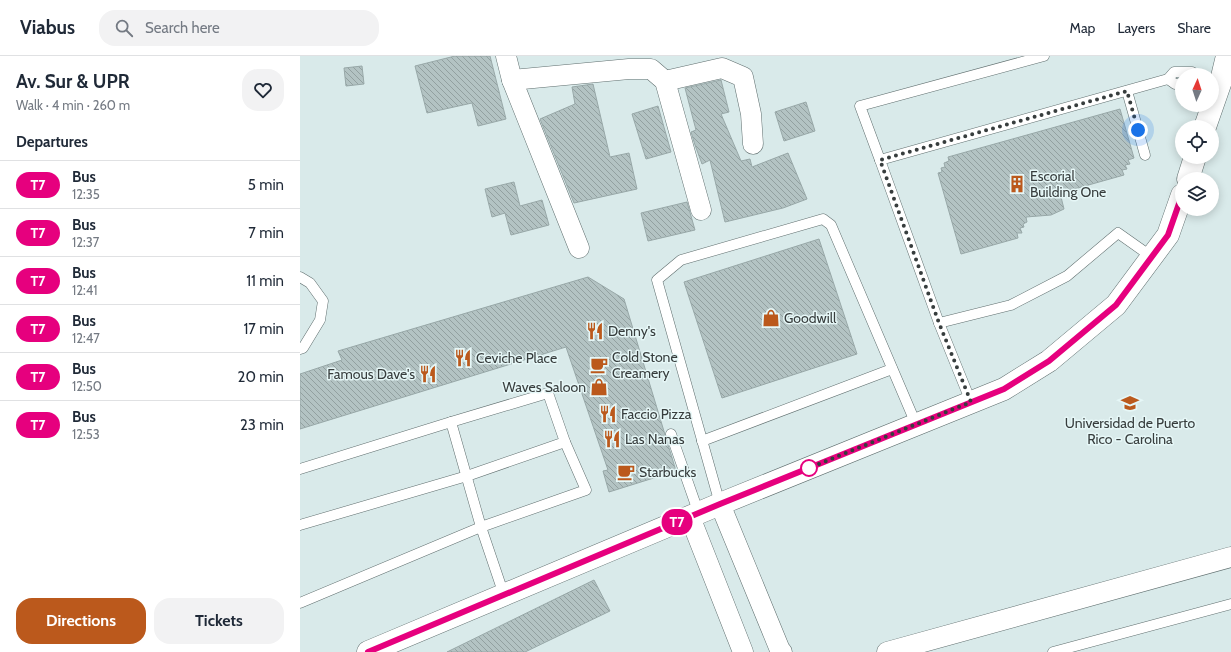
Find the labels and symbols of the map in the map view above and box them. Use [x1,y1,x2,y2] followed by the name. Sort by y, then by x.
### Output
[1175,68,1219,112] north arrow
[1128,120,1148,140] your location
[1030,167,1106,201] place label: Escorial Building One
[1007,174,1027,194] building icon: Escorial Building One
[761,308,781,328] shop icon: Goodwill
[784,309,837,327] place label: Goodwill
[585,321,605,341] restaurant icon: Denny's
[608,322,656,340] place label: Denny's
[453,348,473,368] restaurant icon: Ceviche Place
[612,348,678,382] place label: Cold Stone Creamery
[476,349,557,367] place label: Ceviche Place
[589,355,609,375] cafe icon: Cold Stone Creamery
[418,364,438,384] restaurant icon: Famous Dave's
[327,365,415,383] place label: Famous Dave's
[589,377,609,397] shop icon: Waves Saloon
[503,378,586,396] place label: Waves Saloon
[1120,393,1140,413] school or university icon: Universidad de Puerto Rico - Carolina
[598,404,618,424] restaurant icon: Faccio Pizza
[621,405,692,423] place label: Faccio Pizza
[1065,414,1196,448] place label: Universidad de Puerto Rico - Carolina
[602,429,622,449] restaurant icon: Las Nanas
[625,430,685,448] place label: Las Nanas
[800,459,818,477] unlabelled marker
[616,462,636,482] cafe icon: Starbucks
[639,463,697,481] place label: Starbucks
[659,509,695,535] line badge: T7

